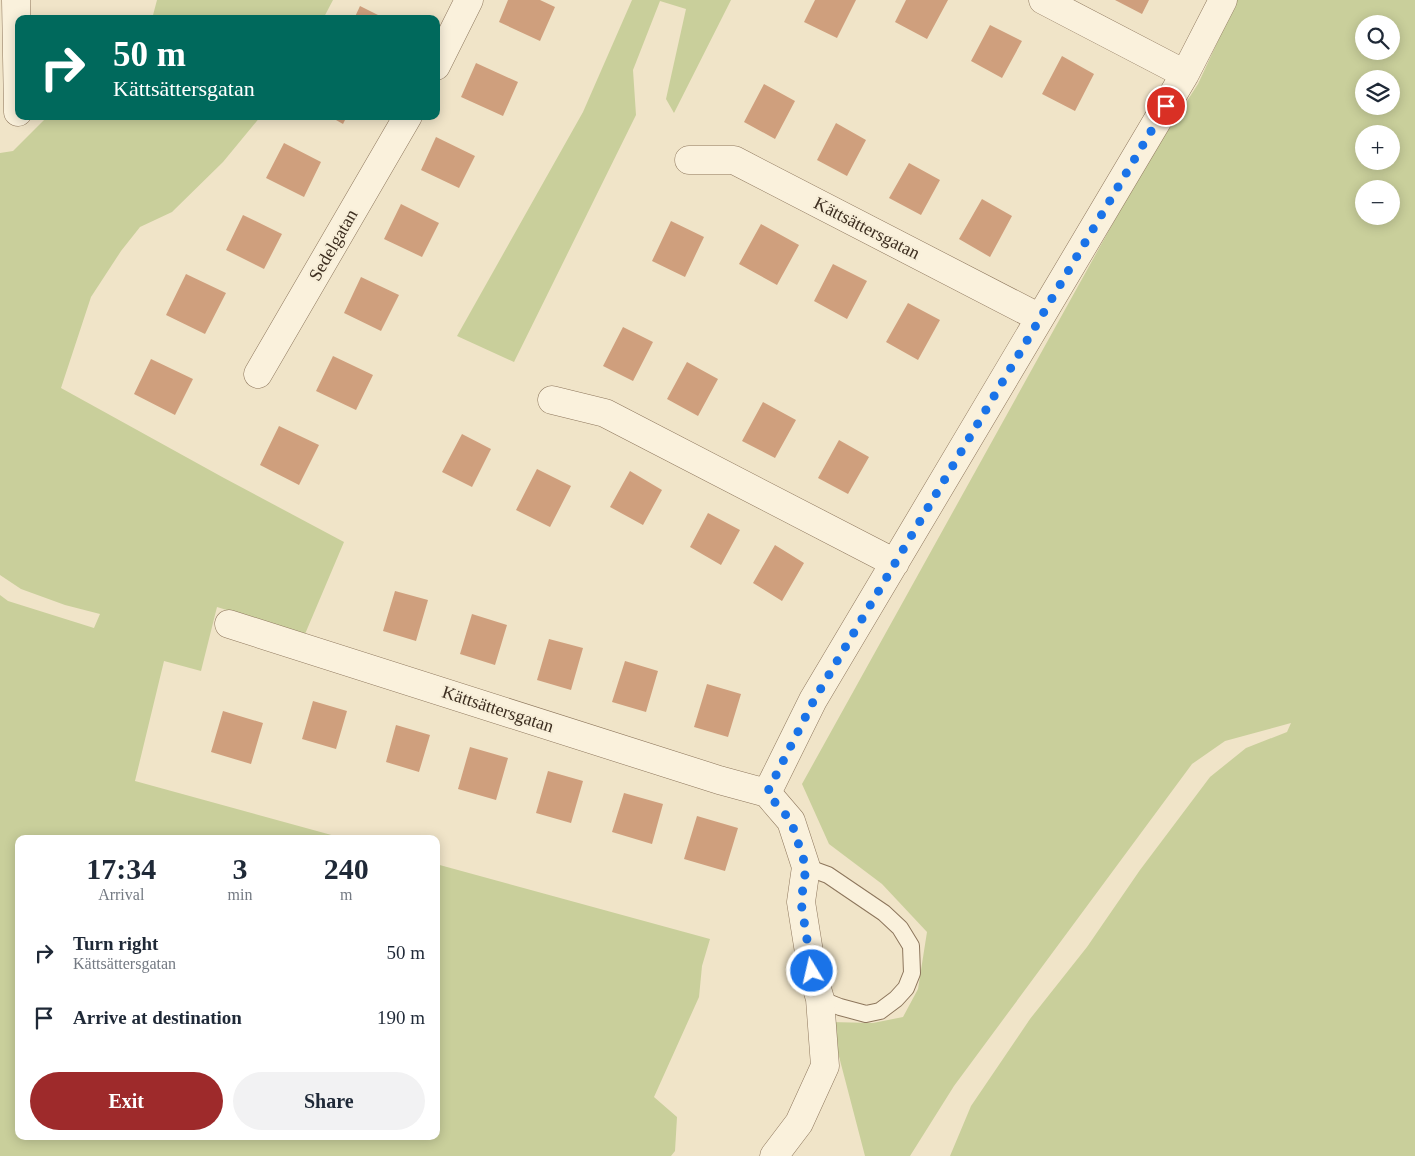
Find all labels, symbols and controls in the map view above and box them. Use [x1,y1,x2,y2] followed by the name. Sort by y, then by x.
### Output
[1355,15,1400,225] map controls
[1355,15,1400,60] button: search
[30,35,95,100] icon: right
[113,35,186,74] text: 50 m
[1355,70,1400,115] button: layers
[113,76,255,101] text: Kättsättersgatan
[1145,85,1187,127] pin
[1152,92,1180,120] icon: arrive
[1355,125,1400,170] button: +
[1355,180,1400,225] button: −
[811,193,923,263] street label: Kättsättersgatan
[305,206,361,284] street label: Sedelgatan
[440,682,556,736] street label: Kättsättersgatan
[86,852,156,885] text: 17:34
[232,852,247,885] text: 3
[324,852,369,885] text: 240
[98,886,144,903] text: Arrival
[228,886,252,903] text: min
[340,886,352,903] text: m
[73,933,158,954] text: Turn right
[30,939,58,967] icon: right
[386,942,425,963] text: 50 m
[785,944,837,996] position arrow
[73,955,176,972] text: Kättsättersgatan
[30,1004,58,1032] icon: arrive
[73,1007,242,1028] text: Arrive at destination
[377,1007,425,1028] text: 190 m
[30,1072,223,1130] button: Exit
[233,1072,425,1130] button: Share

